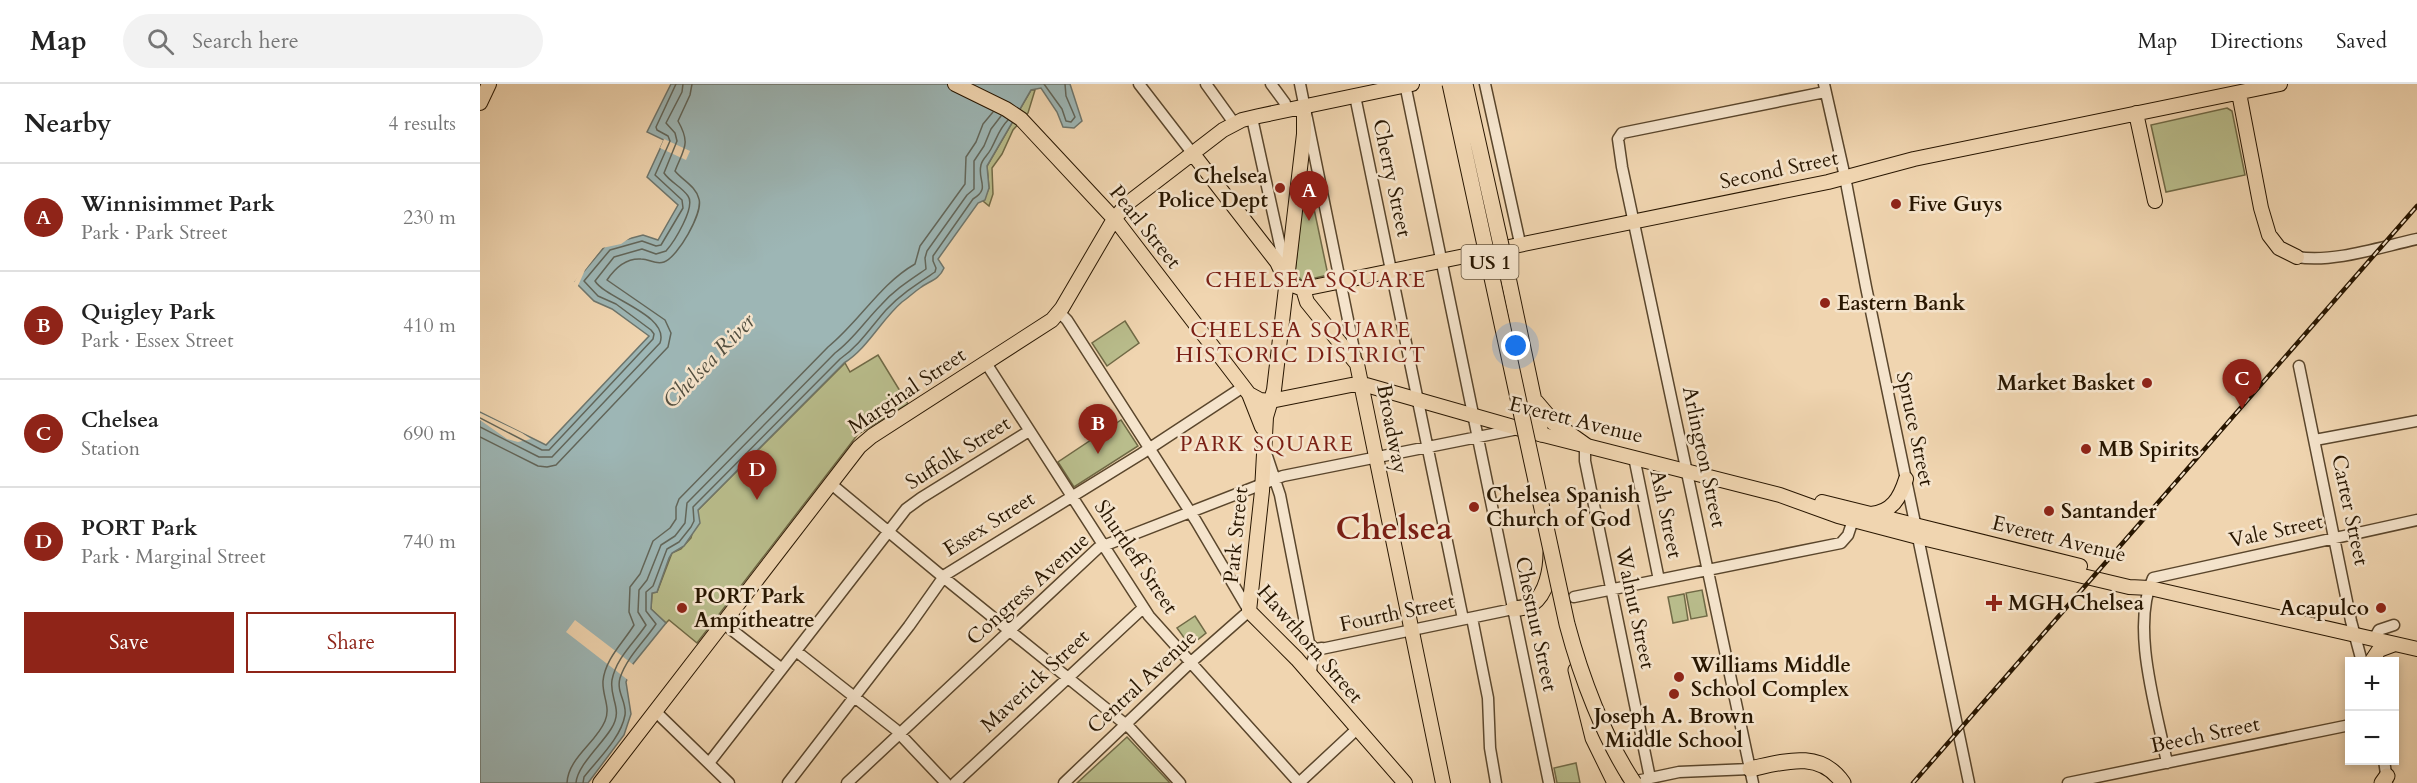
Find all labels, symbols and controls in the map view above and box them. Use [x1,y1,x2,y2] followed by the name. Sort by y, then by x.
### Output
[123,14,543,68] search box
[30,22,87,60] text: Map
[144,25,177,58] icon: search
[192,26,299,56] text: Search here
[2137,27,2177,56] text: Map
[2210,27,2303,56] text: Directions
[2336,27,2387,56] text: Saved
[24,106,112,141] text: Nearby
[388,110,456,137] text: 4 results
[1365,116,1419,240] street label: Cherry Street
[1717,143,1841,197] street label: Second Street
[1158,162,1269,215] place label: Chelsea Police Dept
[1290,172,1328,221] pin: A
[1102,179,1188,275] street label: Pearl Street
[1273,181,1287,195] marker: Chelsea Police Dept
[81,189,275,219] text: Winnisimmet Park
[1908,190,2002,219] place label: Five Guys
[1889,197,1903,211] marker: Five Guys
[36,204,51,231] text: A
[403,204,456,231] text: 230 m
[81,219,227,246] text: Park · Park Street
[1462,245,1518,279] road number: US 1
[1205,265,1427,295] district label: CHELSEA SQUARE
[1837,289,1965,318] place label: Eastern Bank
[1818,296,1832,310] marker: Eastern Bank
[81,297,215,327] text: Quigley Park
[656,306,762,415] water label: Chelsea River
[36,312,51,339] text: B
[403,312,456,339] text: 410 m
[1175,315,1427,370] district label: CHELSEA SQUARE HISTORIC DISTRICT
[81,327,234,354] text: Park · Essex Street
[1501,331,1530,360] your location
[842,341,972,441] street label: Marginal Street
[2222,360,2262,409] pin: C
[1889,369,1941,489] street label: Spruce Street
[1997,369,2136,398] place label: Market Basket
[2140,376,2154,390] marker: Market Basket
[1369,382,1415,476] street label: Broadway
[1675,384,1733,531] street label: Arlington Street
[1506,389,1646,451] street label: Everett Avenue
[1078,404,1118,454] pin: B
[81,405,159,435] text: Chelsea
[900,409,1016,497] street label: Suffolk Street
[36,420,51,447] text: C
[403,420,456,447] text: 690 m
[1179,429,1355,459] district label: PARK SQUARE
[81,435,140,462] text: Station
[2098,435,2199,464] place label: MB Spirits
[2079,442,2093,456] marker: MB Spirits
[738,450,776,500] pin: D
[2324,452,2376,569] street label: Carter Street
[1642,467,1690,561] street label: Ash Street
[1486,481,1641,534] place label: Chelsea Spanish Church of God
[938,484,1041,564] street label: Essex Street
[1217,485,1256,585] street label: Park Street
[1087,494,1185,620] street label: Shurtleff Street
[2061,497,2157,526] place label: Santander
[1467,500,1481,514] marker: Chelsea Spanish Church of God
[2042,504,2056,518] marker: Santander
[1335,506,1453,551] district label: Chelsea
[2226,507,2326,555] street label: Vale Street
[1989,508,2129,570] street label: Everett Avenue
[81,513,197,543] text: PORT Park
[960,526,1096,652] street label: Congress Avenue
[35,528,52,555] text: D
[403,528,456,555] text: 740 m
[81,543,265,570] text: Park · Marginal Street
[1608,543,1662,672] street label: Walnut Street
[1508,554,1565,694] street label: Chestnut Street
[1250,578,1370,710] street label: Hawthorn Street
[694,582,815,635] place label: PORT Park Ampitheatre
[1337,587,1458,639] street label: Fourth Street
[2008,589,2145,618] place label: MGH Chelsea
[1985,594,2003,612] marker: MGH Chelsea
[2280,594,2369,623] place label: Acapulco
[675,601,689,615] marker: PORT Park Ampitheatre
[2374,601,2388,615] marker: Acapulco
[24,612,234,673] button: Save
[246,612,456,673] button: Share
[974,623,1096,739] street label: Maverick Street
[1081,624,1203,740] street label: Central Avenue
[1690,651,1851,704] place label: Williams Middle School Complex
[2345,657,2399,765] map controls
[2345,657,2399,711] button: +
[1672,670,1686,684] marker: Williams Middle School Complex
[1667,687,1681,701] marker: Joseph A. Brown Middle School
[1591,702,1755,755] place label: Joseph A. Brown Middle School
[2148,709,2262,761] street label: Beech Street
[2345,711,2399,765] button: −

